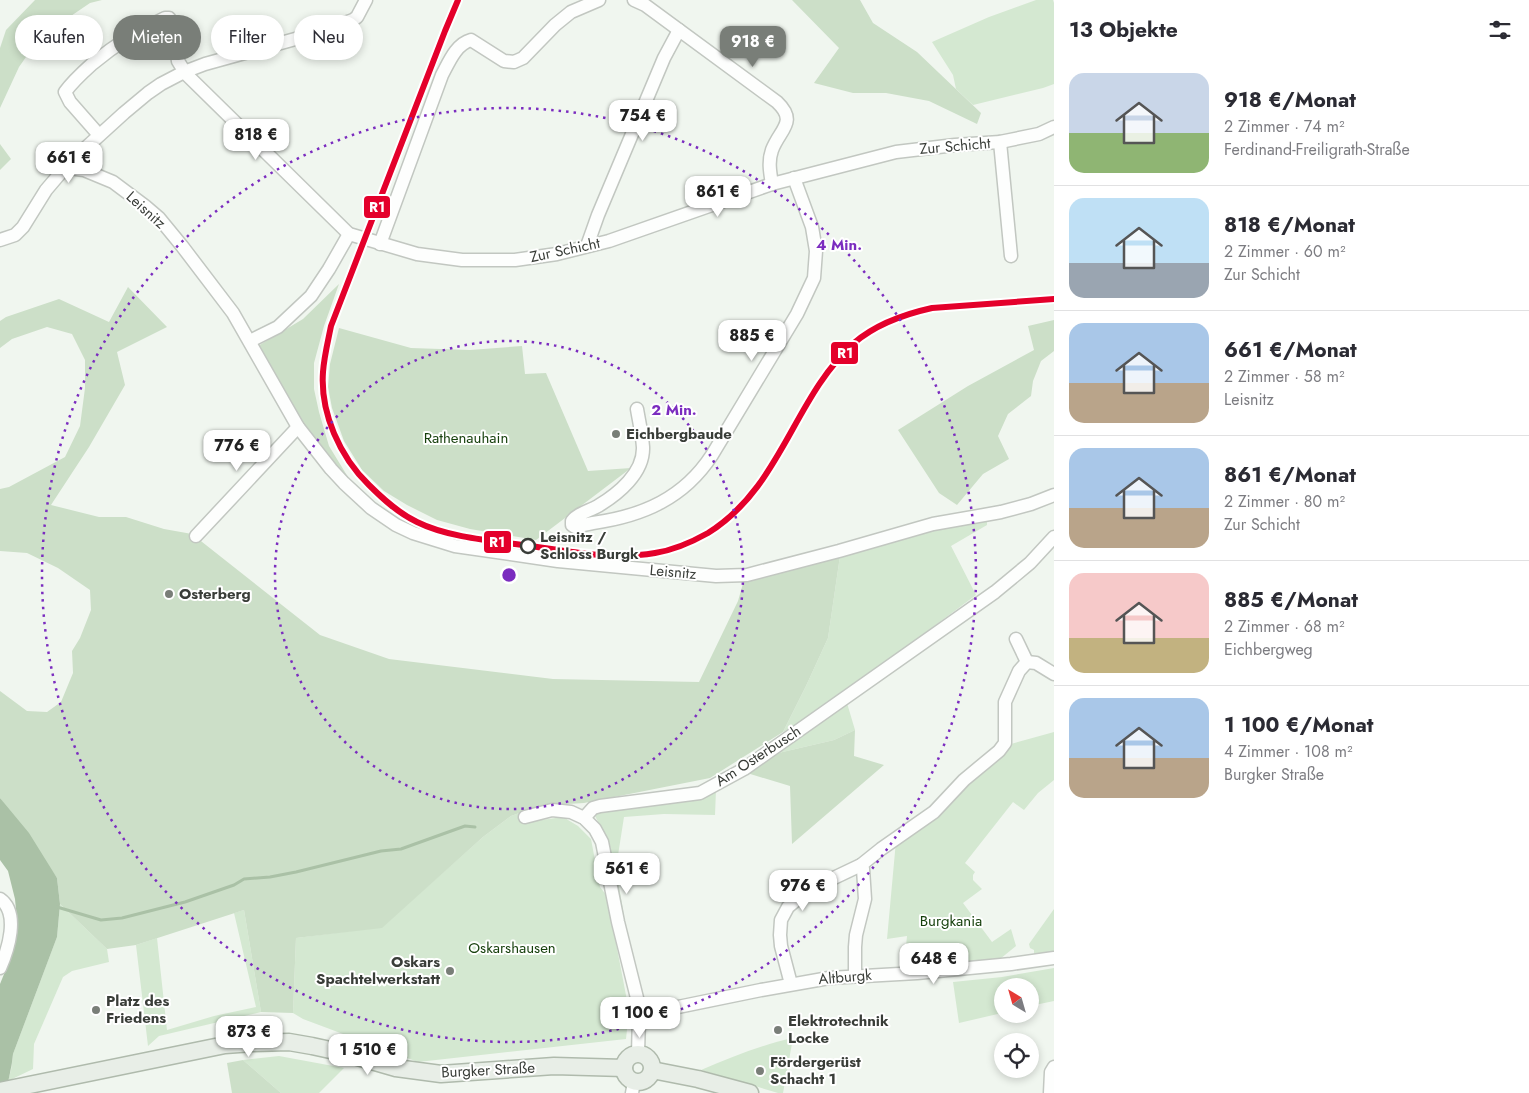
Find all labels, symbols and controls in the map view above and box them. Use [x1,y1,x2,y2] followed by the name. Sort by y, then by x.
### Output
[15,15,103,60] chip: Kaufen
[113,15,201,60] chip: Mieten
[211,15,284,60] chip: Filter
[294,15,363,60] chip: Neu
[1069,15,1178,45] text: 13 Objekte
[1486,16,1514,44] icon: filters
[718,26,788,68] pin: 918 €
[731,30,775,53] text: 918 €
[1224,85,1356,115] text: 918 €/Monat
[1109,93,1169,153] icon: home
[608,100,678,142] pin: 754 €
[620,104,666,127] text: 754 €
[1224,115,1344,138] text: 2 Zimmer · 74 m²
[221,119,291,161] pin: 818 €
[234,123,278,146] text: 818 €
[919,132,992,160] street label: Zur Schicht
[1224,138,1410,161] text: Ferdinand-Freiligrath-Straße
[34,142,104,184] pin: 661 €
[47,146,91,169] text: 661 €
[683,176,753,218] pin: 861 €
[696,180,740,203] text: 861 €
[121,186,171,234] street label: Leisnitz
[363,195,391,219] line badge: R1
[369,197,385,217] text: R1
[1224,210,1355,240] text: 818 €/Monat
[1109,218,1169,278] icon: home
[528,232,602,268] street label: Zur Schicht
[816,234,862,256] text: 4 Min.
[1224,240,1346,263] text: 2 Zimmer · 60 m²
[1224,263,1300,286] text: Zur Schicht
[717,320,787,362] pin: 885 €
[729,324,775,347] text: 885 €
[1224,335,1357,365] text: 661 €/Monat
[830,341,859,365] line badge: R1
[837,343,853,363] text: R1
[1109,343,1169,403] icon: home
[1224,365,1344,388] text: 2 Zimmer · 58 m²
[1224,388,1274,411] text: Leisnitz
[651,399,697,421] text: 2 Min.
[626,423,732,445] place label: Eichbergbaude
[424,427,508,449] park label: Rathenauhain
[610,428,622,440] marker: Eichbergbaude
[202,430,272,472] pin: 776 €
[214,434,260,457] text: 776 €
[1224,460,1356,490] text: 861 €/Monat
[1109,468,1169,528] icon: home
[1224,490,1345,513] text: 2 Zimmer · 80 m²
[1224,513,1300,536] text: Zur Schicht
[540,526,639,565] place label: Leisnitz / Schloss Burgk
[483,530,512,554] line badge: R1
[489,532,505,552] text: R1
[520,538,536,554] marker: Leisnitz / Schloss Burgk
[649,559,697,585] street label: Leisnitz
[500,566,518,584] centre of rings
[179,583,251,605] place label: Osterberg
[1224,585,1358,615] text: 885 €/Monat
[163,588,175,600] marker: Osterberg
[1109,593,1169,653] icon: home
[1224,615,1345,638] text: 2 Zimmer · 68 m²
[1224,638,1313,661] text: Eichbergweg
[1224,710,1373,740] text: 1 100 €/Monat
[1109,718,1169,778] icon: home
[711,720,805,792] street label: Am Osterbusch
[1224,740,1352,763] text: 4 Zimmer · 108 m²
[1224,763,1324,786] text: Burgker Straße
[592,852,662,895] pin: 561 €
[605,857,649,880] text: 561 €
[768,870,838,912] pin: 976 €
[780,874,826,897] text: 976 €
[920,910,982,932] park label: Burgkania
[468,937,556,959] park label: Oskarshausen
[899,942,969,985] pin: 648 €
[910,947,958,970] text: 648 €
[316,951,440,990] place label: Oskars Spachtelwerkstatt
[817,964,873,990] street label: Altburgk
[444,965,456,977] marker: Oskars Spachtelwerkstatt
[994,978,1039,1022] north arrow
[994,978,1039,1078] map controls
[106,990,169,1029] place label: Platz des Friedens
[594,996,686,1039] pin: 1 100 €
[611,1001,669,1024] text: 1 100 €
[90,1004,102,1016] marker: Platz des Friedens
[788,1010,889,1049] place label: Elektrotechnik Locke
[214,1016,284,1058] pin: 873 €
[227,1020,271,1043] text: 873 €
[772,1024,784,1036] marker: Elektrotechnik Locke
[994,1033,1039,1078] button: locate
[322,1034,414,1076] pin: 1 510 €
[339,1038,397,1061] text: 1 510 €
[770,1051,861,1090] place label: Fördergerüst Schacht 1
[441,1057,536,1083] street label: Burgker Straße
[754,1065,766,1077] marker: Fördergerüst Schacht 1

